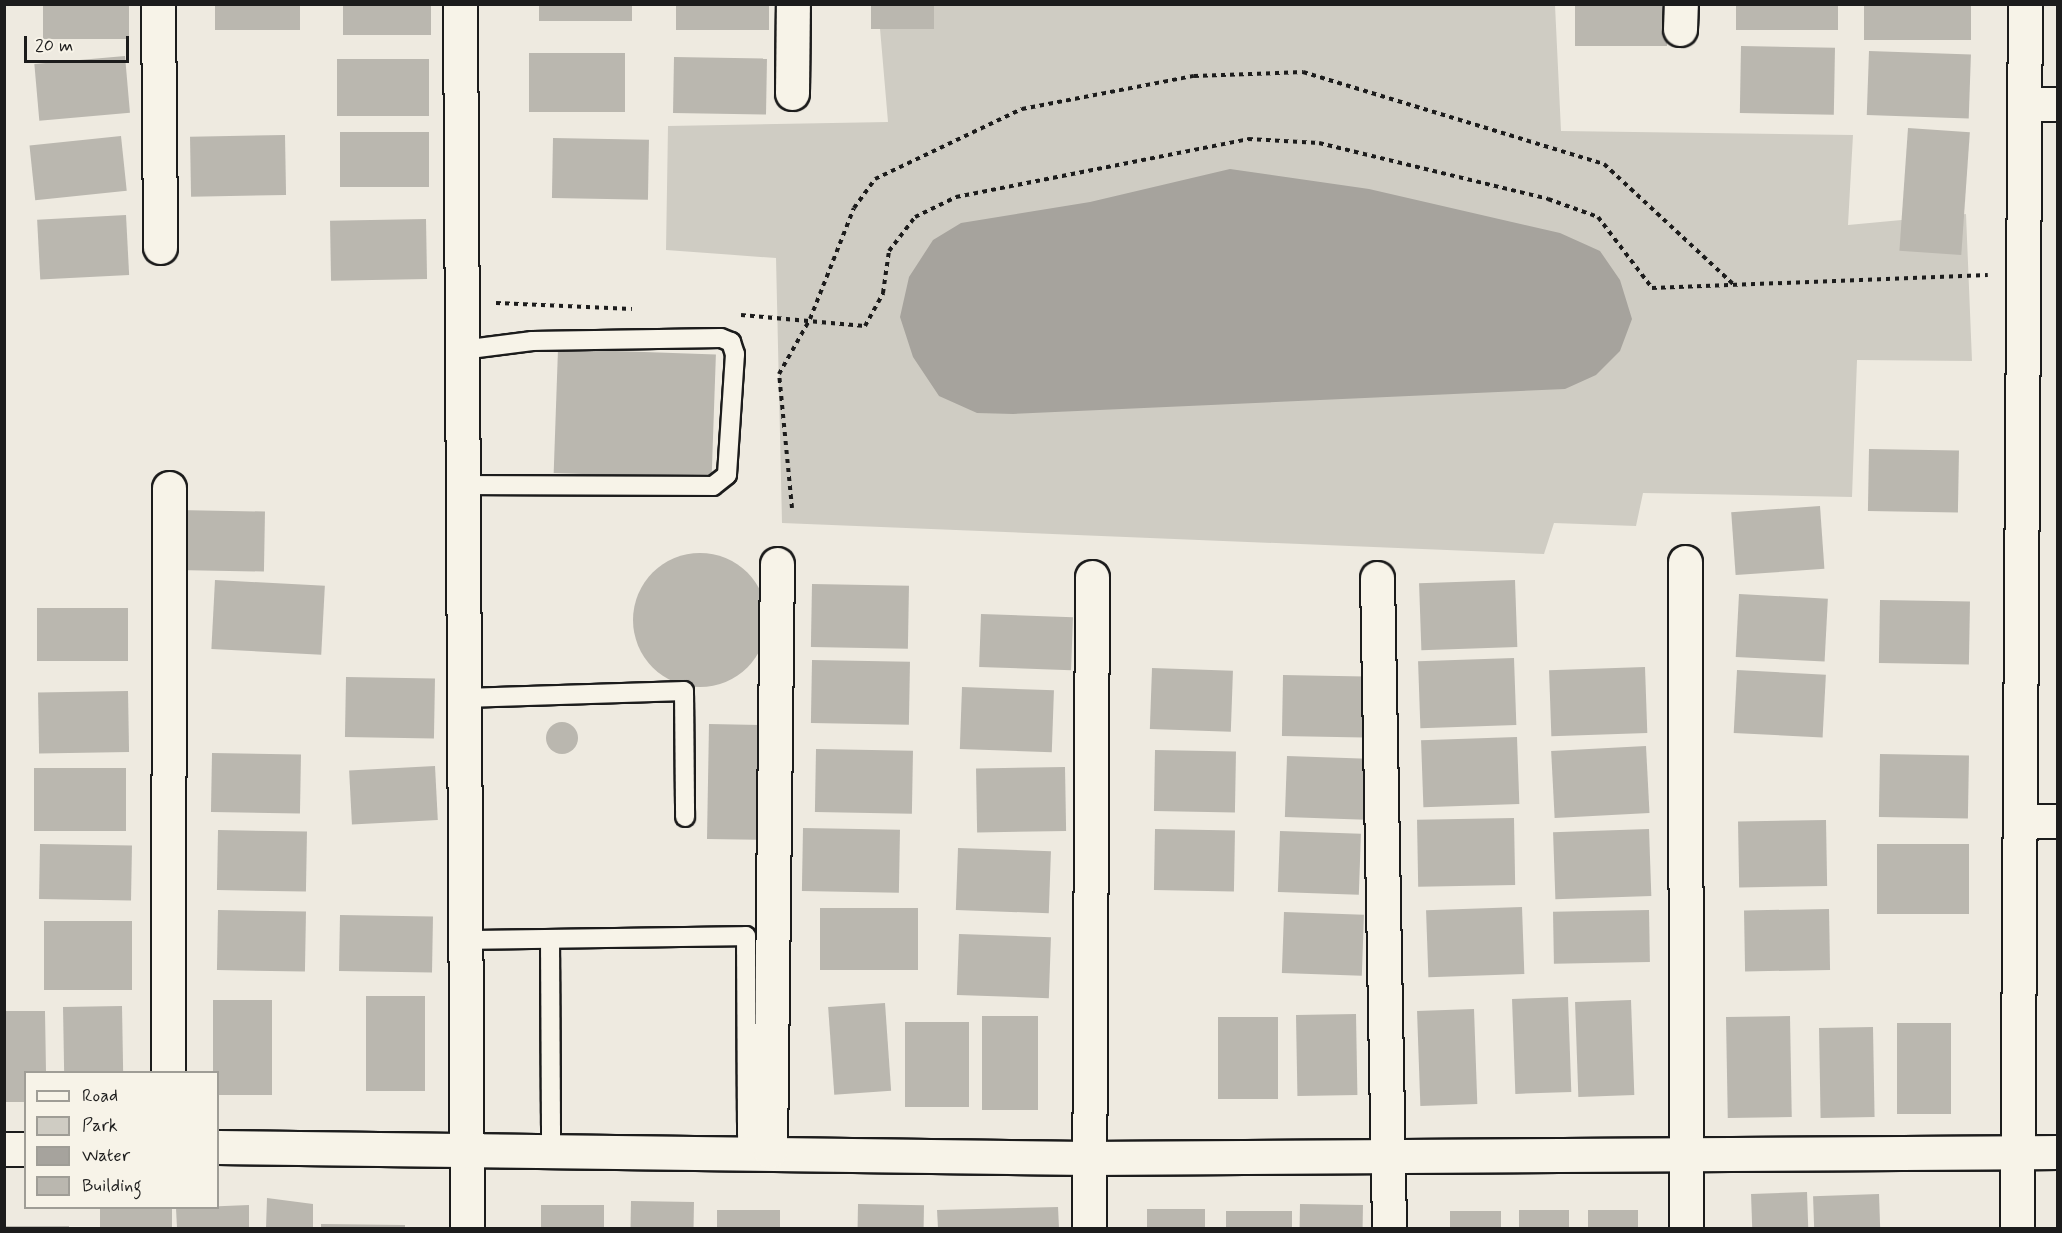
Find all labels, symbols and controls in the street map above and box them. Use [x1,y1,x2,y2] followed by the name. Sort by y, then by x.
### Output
[27,24,132,62] scale bar
[35,34,73,58] text: 20 m
[24,1071,219,1209] legend
[82,1084,118,1108] text: Road
[82,1114,118,1138] text: Park
[82,1144,130,1168] text: Water
[82,1174,142,1198] text: Building

